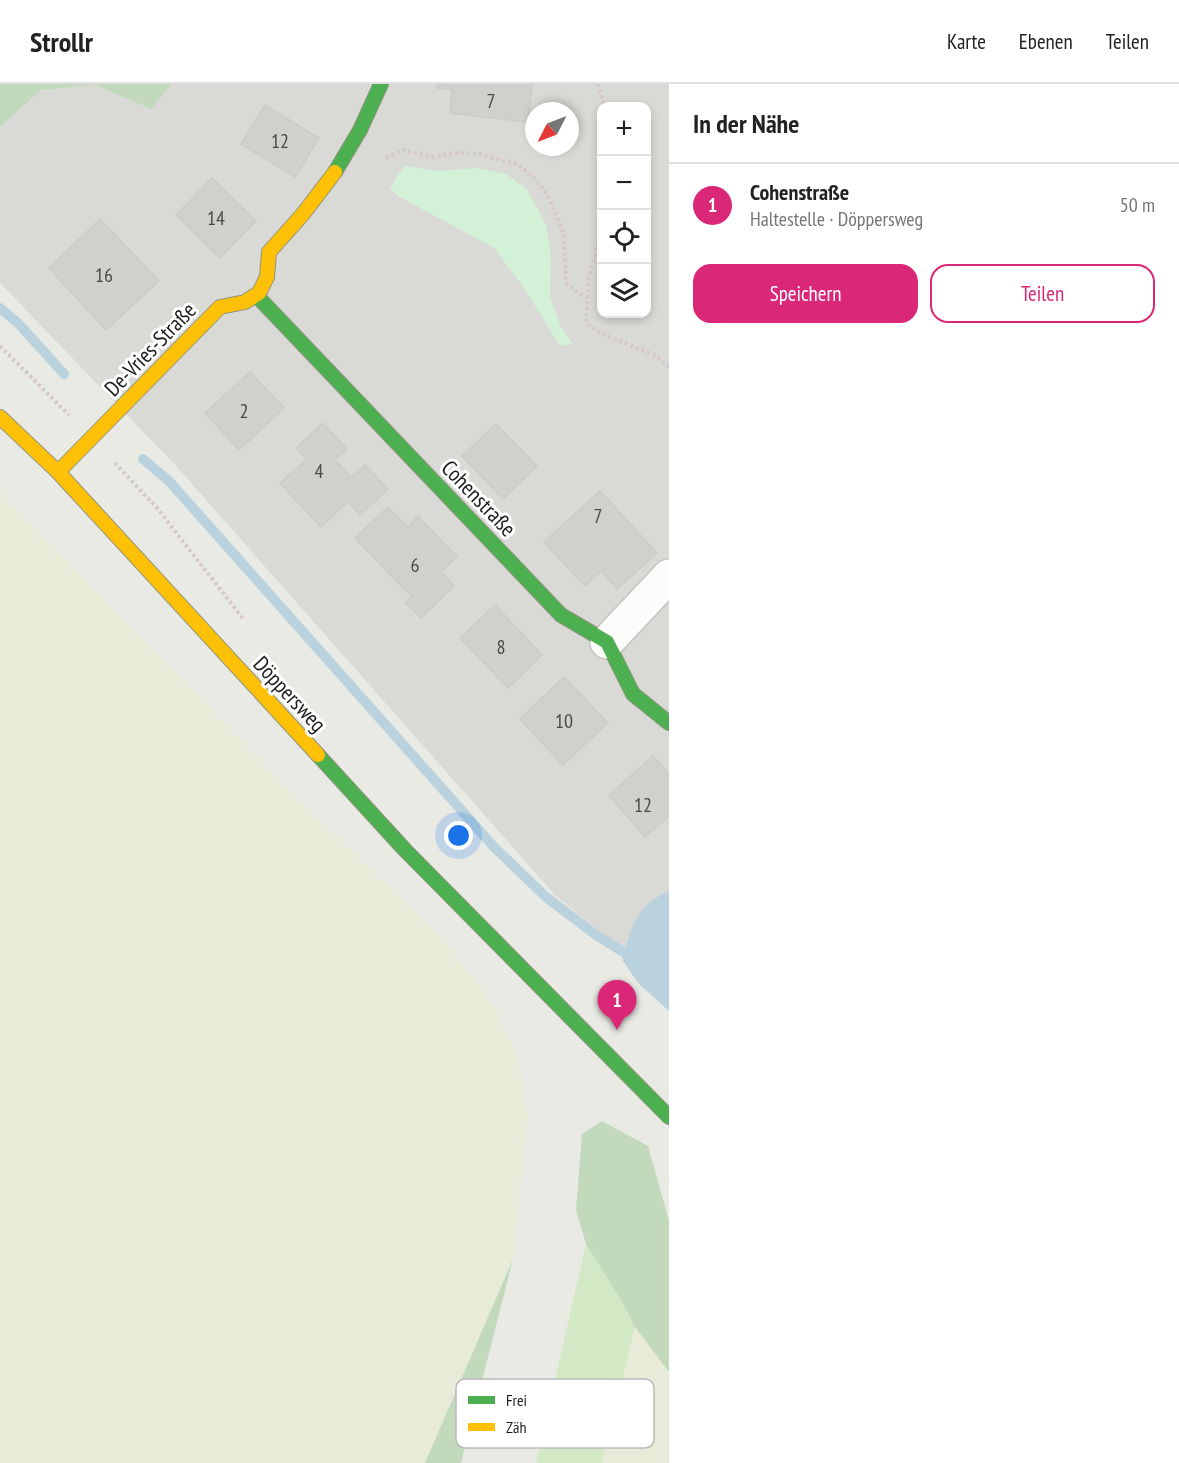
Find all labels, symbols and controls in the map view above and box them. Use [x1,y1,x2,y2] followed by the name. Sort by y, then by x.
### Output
[30,23,93,60] text: Strollr
[947,28,986,55] text: Karte
[1019,28,1073,55] text: Ebenen
[1106,28,1149,55] text: Teilen
[487,88,496,114] house number: 7
[525,102,579,156] north arrow
[597,102,651,318] map controls
[597,102,651,156] button: +
[693,107,799,140] text: In der Nähe
[271,128,289,154] house number: 12
[597,156,651,210] button: −
[750,178,849,206] text: Cohenstraße
[708,192,717,218] text: 1
[1120,192,1155,218] text: 50 m
[207,205,225,231] house number: 14
[750,206,923,232] text: Haltestelle · Döppersweg
[597,210,651,264] button: locate
[95,262,113,288] house number: 16
[597,264,651,318] button: layers
[693,264,918,323] button: Speichern
[930,264,1155,323] button: Teilen
[98,296,202,402] street label: De-Vries-Straße
[240,398,249,424] house number: 2
[436,454,522,542] street label: Cohenstraße
[315,458,324,484] house number: 4
[594,503,603,529] house number: 7
[411,552,420,578] house number: 6
[497,634,506,660] house number: 8
[248,650,332,738] street label: Döppersweg
[555,708,573,734] house number: 10
[634,792,652,818] house number: 12
[444,821,473,850] your location
[598,980,636,1030] pin: 1
[456,1379,654,1448] legend
[506,1390,527,1410] text: Frei
[506,1417,526,1437] text: Zäh

